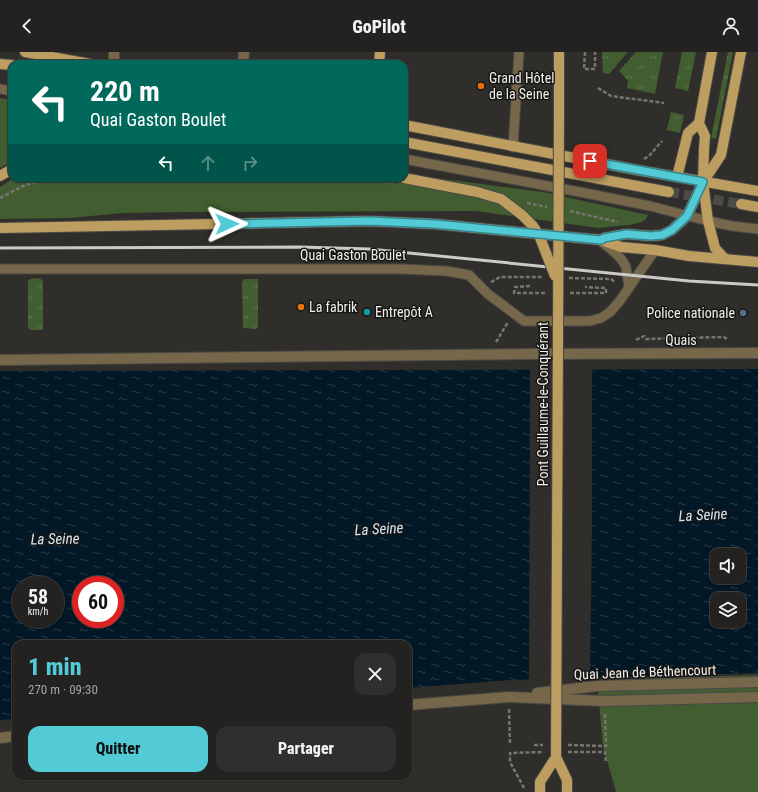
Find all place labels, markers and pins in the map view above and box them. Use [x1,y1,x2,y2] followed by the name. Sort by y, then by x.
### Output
[489,70,555,102] place label: Grand Hôtel de la Seine
[476,81,486,91] marker: Grand Hôtel de la Seine
[573,144,607,178] pin
[309,299,358,315] place label: La fabrik
[296,302,306,312] marker: La fabrik
[375,304,433,320] place label: Entrepôt A
[647,305,735,321] place label: Police nationale
[362,307,372,317] marker: Entrepôt A
[738,308,748,318] marker: Police nationale

